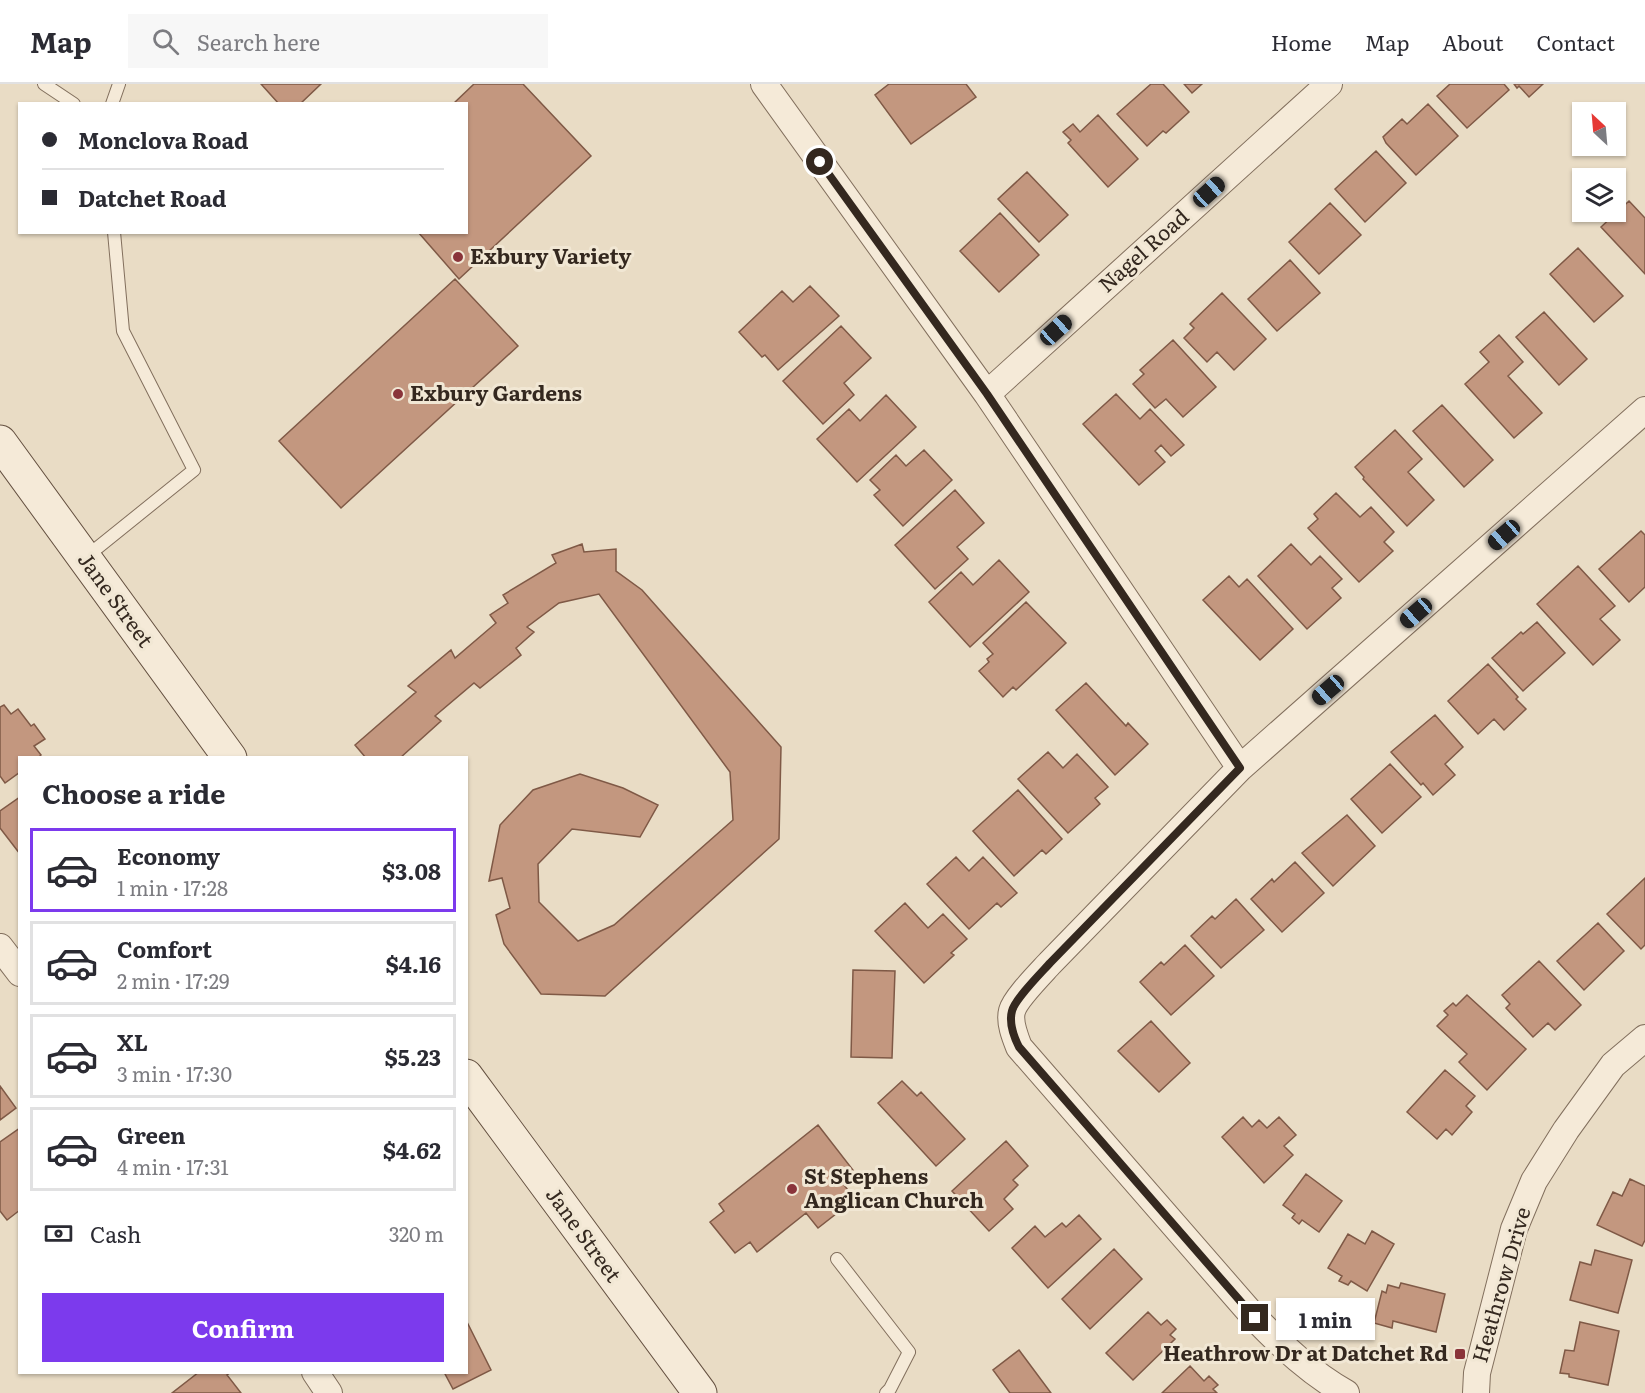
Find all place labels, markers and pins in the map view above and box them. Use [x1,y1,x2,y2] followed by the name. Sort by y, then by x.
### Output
[470,239,631,270] place label: Exbury Variety
[451,250,465,264] marker: Exbury Variety
[410,376,582,407] place label: Exbury Gardens
[391,387,405,401] marker: Exbury Gardens
[804,1159,984,1214] place label: St Stephens Anglican Church
[785,1182,799,1196] marker: St Stephens Anglican Church
[1163,1336,1448,1367] place label: Heathrow Dr at Datchet Rd
[1453,1347,1467,1361] marker: Heathrow Dr at Datchet Rd

